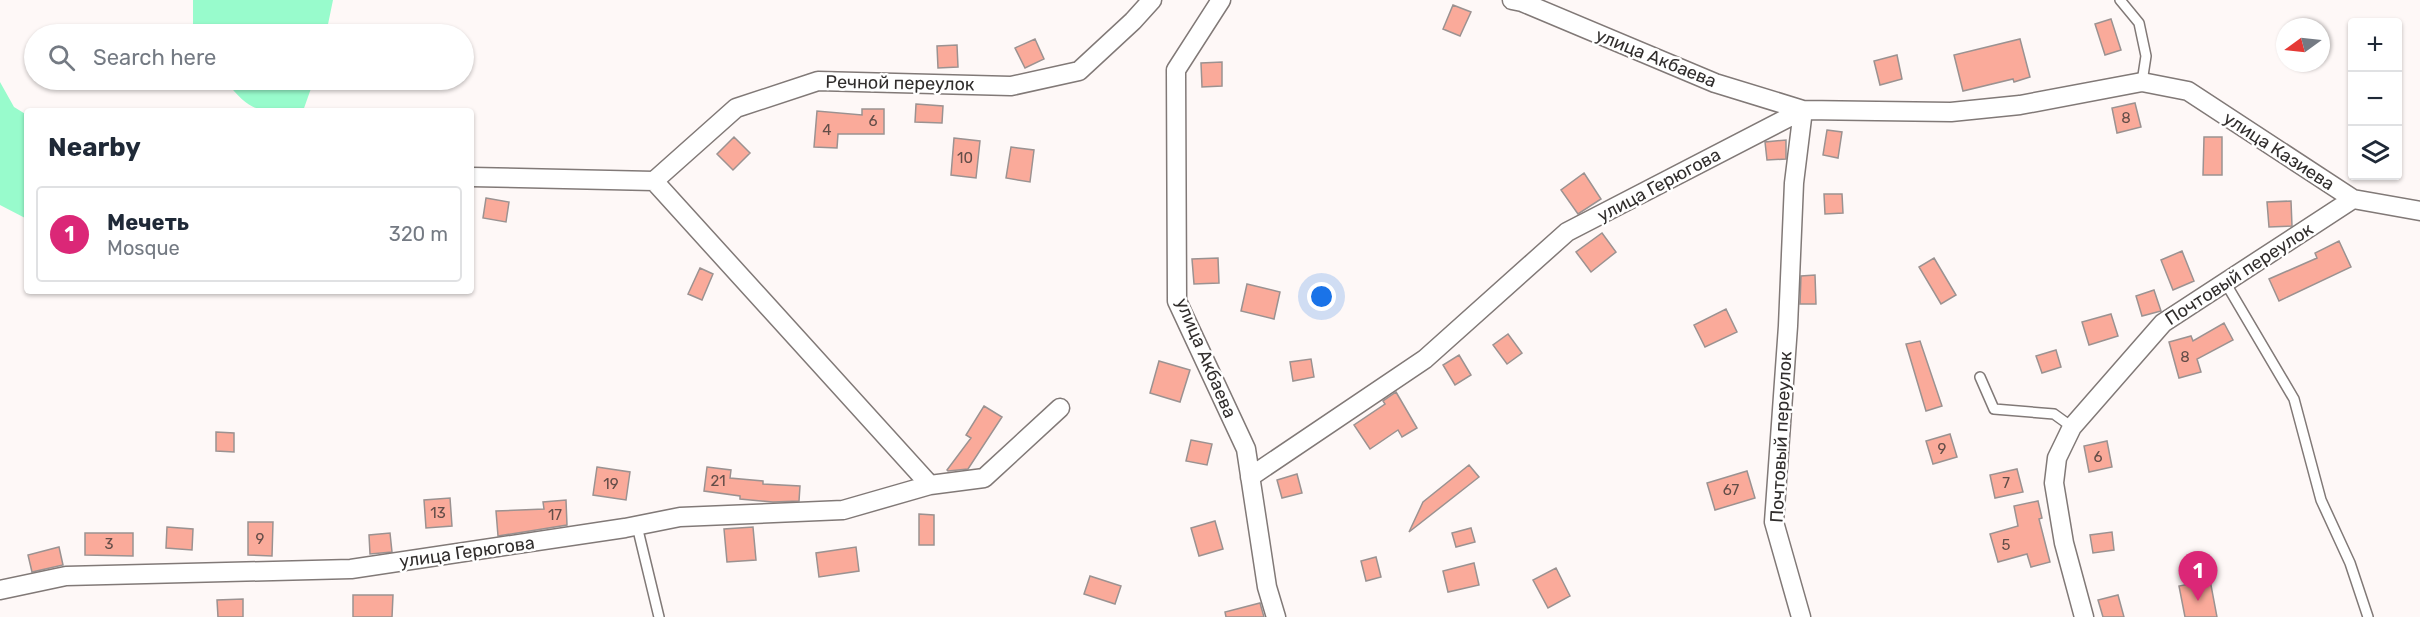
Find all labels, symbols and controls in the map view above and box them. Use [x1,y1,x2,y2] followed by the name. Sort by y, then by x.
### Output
[2276,18,2330,72] north arrow
[2348,18,2402,180] map controls
[2348,18,2402,72] button: +
[24,24,474,90] search box
[1592,24,1720,92] street label: улица Акбаева
[45,41,78,74] icon: search
[93,44,216,71] text: Search here
[825,71,975,95] street label: Речной переулок
[2348,72,2402,126] button: −
[2219,107,2339,195] street label: улица Казиева
[2121,109,2131,127] house number: 8
[868,112,878,130] house number: 6
[822,121,832,139] house number: 4
[2348,126,2402,180] button: layers
[48,132,141,163] text: Nearby
[1594,143,1724,227] street label: улица Герюгова
[957,149,973,167] house number: 10
[107,209,189,236] text: Мечеть
[2161,218,2317,330] street label: Почтовый переулок
[65,222,74,246] text: 1
[389,222,448,246] text: 320 m
[107,236,180,260] text: Mosque
[1307,282,1336,311] your location
[1171,295,1241,421] street label: улица Акбаева
[2180,348,2190,366] house number: 8
[1766,350,1796,523] street label: Почтовый переулок
[1938,440,1947,458] house number: 9
[2093,448,2103,466] house number: 6
[710,472,726,490] house number: 21
[2002,474,2010,492] house number: 7
[603,475,619,493] house number: 19
[1723,481,1739,499] house number: 67
[430,504,446,522] house number: 13
[548,506,562,524] house number: 17
[256,530,265,548] house number: 9
[398,532,536,572] street label: улица Герюгова
[104,535,114,553] house number: 3
[2002,536,2011,554] house number: 5
[2178,552,2218,601] pin: 1

